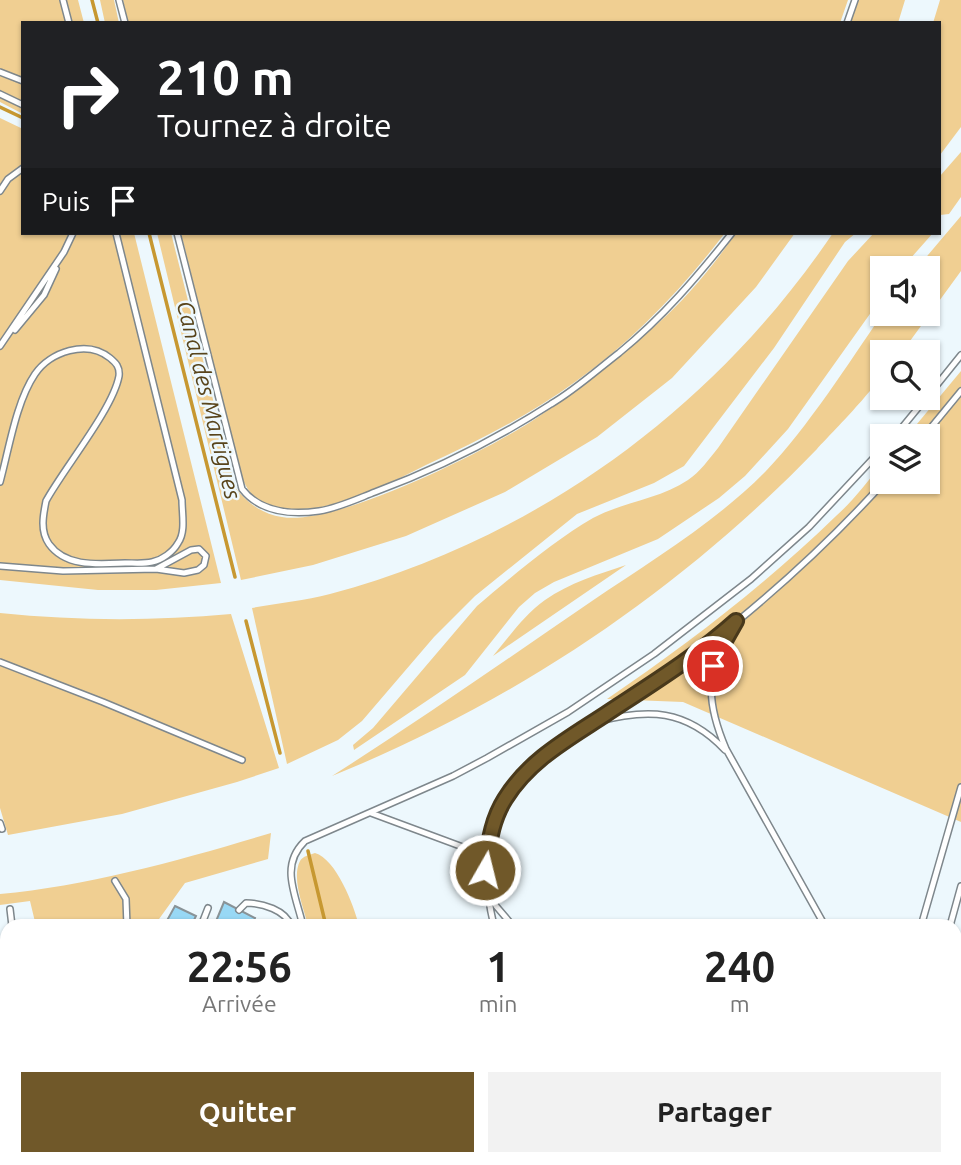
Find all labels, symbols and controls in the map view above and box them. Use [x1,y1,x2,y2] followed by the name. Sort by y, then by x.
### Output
[42,49,133,140] icon: right
[157,49,294,104] text: 210 m
[157,107,392,143] text: Tournez à droite
[104,182,142,220] icon: arrive
[42,187,90,216] text: Puis
[870,256,940,494] map controls
[870,256,940,326] button: sound
[173,298,246,502] water label: Canal des Martigues
[870,340,940,410] button: search
[870,424,940,494] button: layers
[683,636,743,696] pin
[694,647,732,685] icon: arrive
[448,833,522,907] position arrow
[187,943,292,990] text: 22:56
[486,943,510,990] text: 1
[704,943,775,990] text: 240
[202,991,277,1016] text: Arrivée
[479,991,517,1016] text: min
[730,991,750,1016] text: m
[21,1072,474,1152] button: Quitter
[488,1072,941,1152] button: Partager

